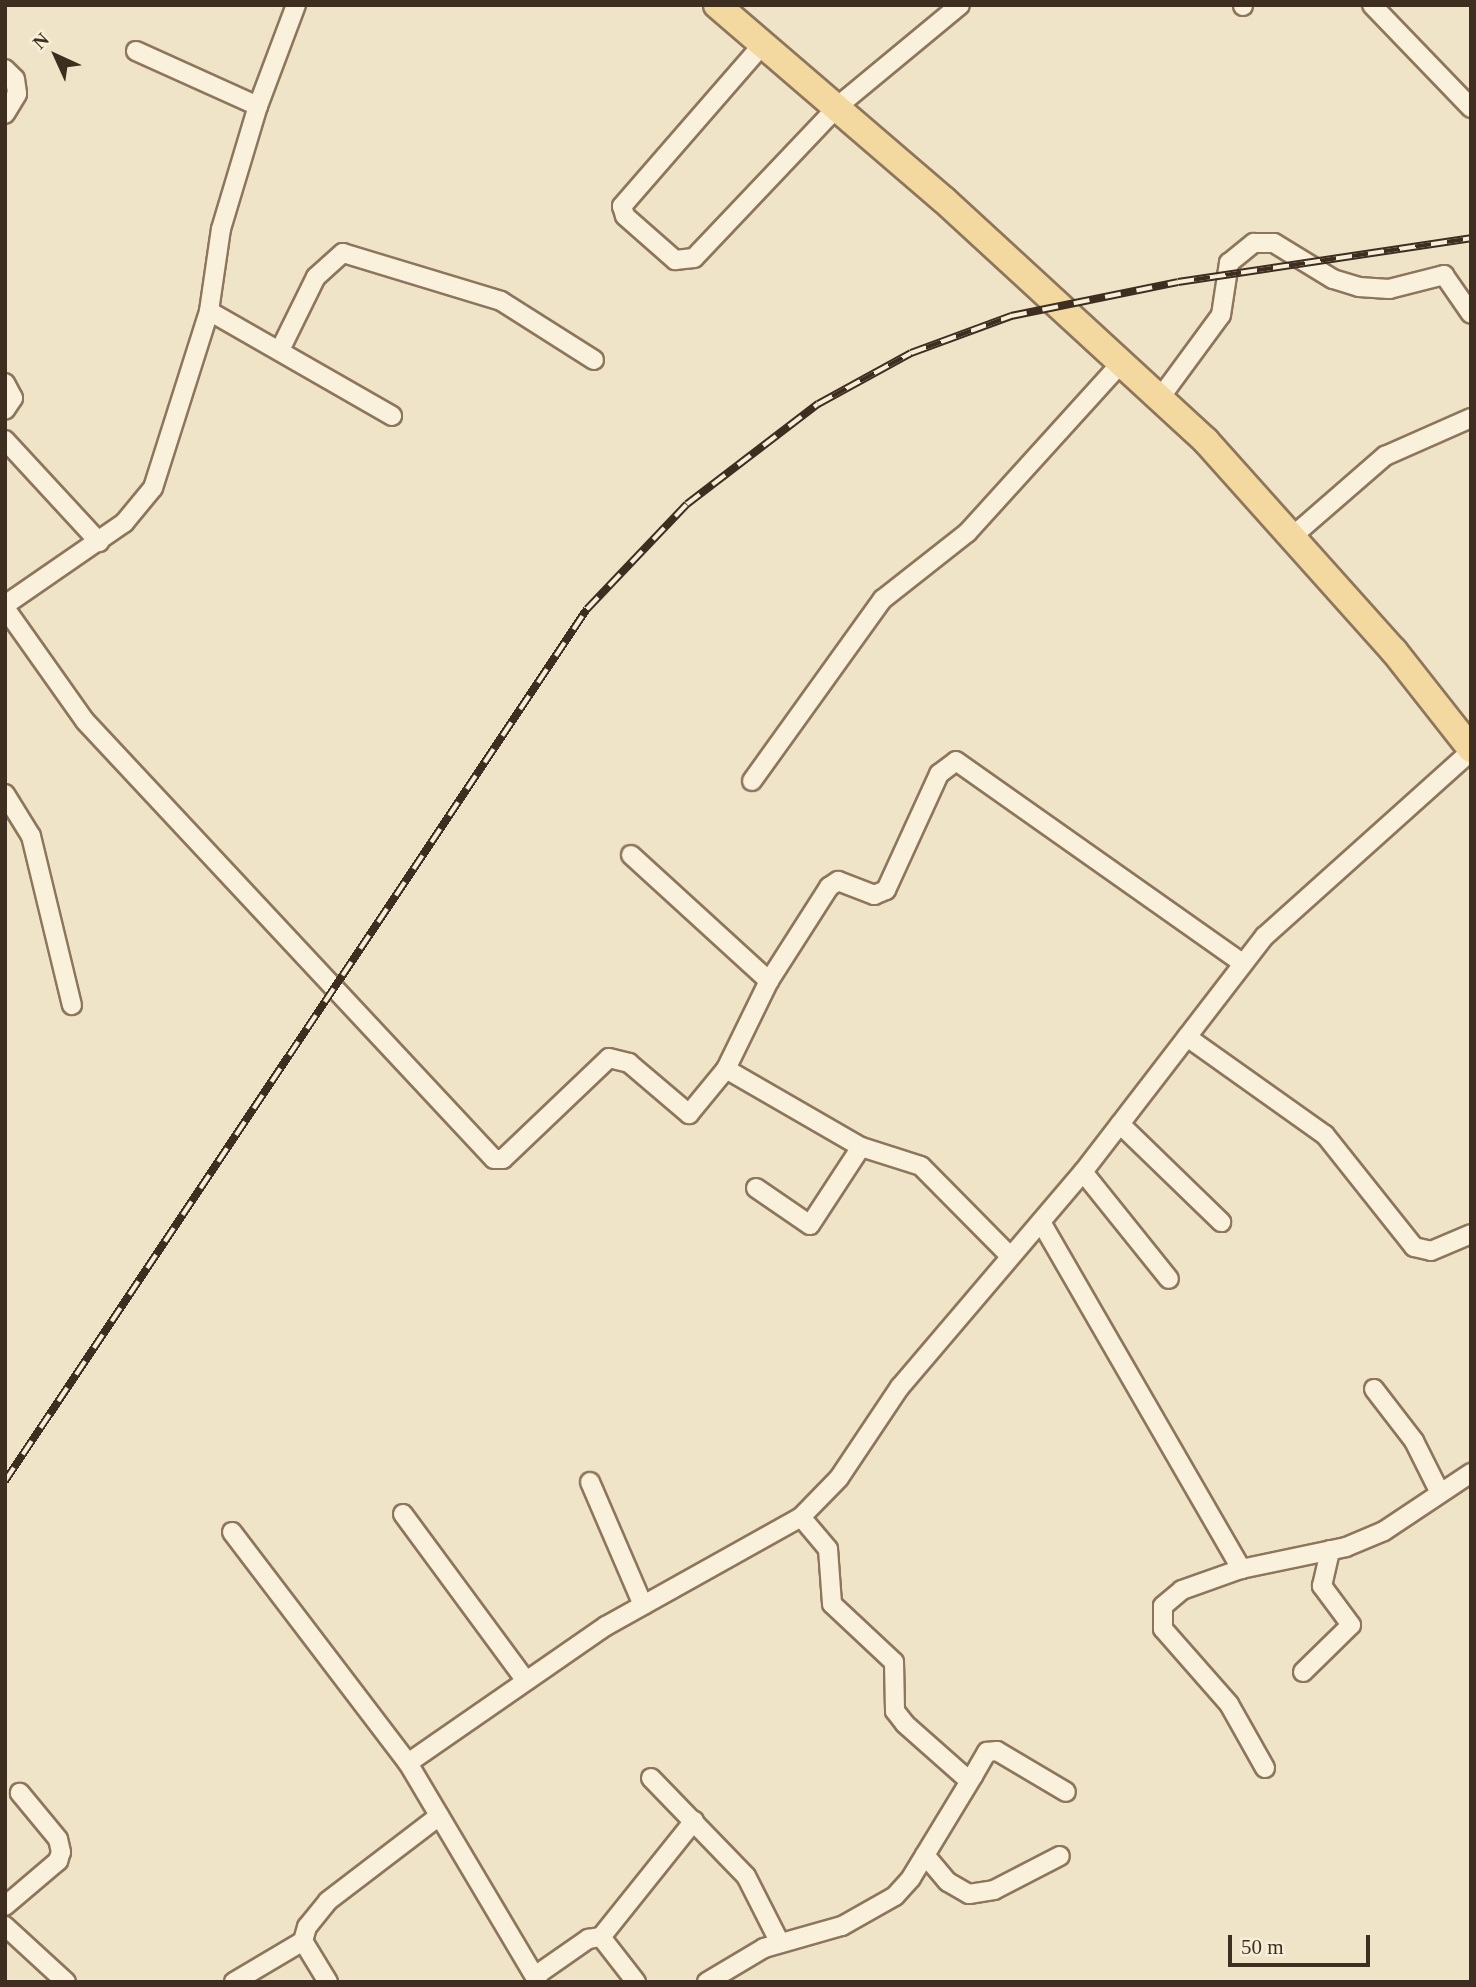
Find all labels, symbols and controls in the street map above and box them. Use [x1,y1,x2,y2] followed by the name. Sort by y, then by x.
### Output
[21,21,91,91] north arrow
[29,29,53,53] text: N
[1231,1920,1373,1964] scale bar
[1241,1935,1284,1959] text: 50 m

